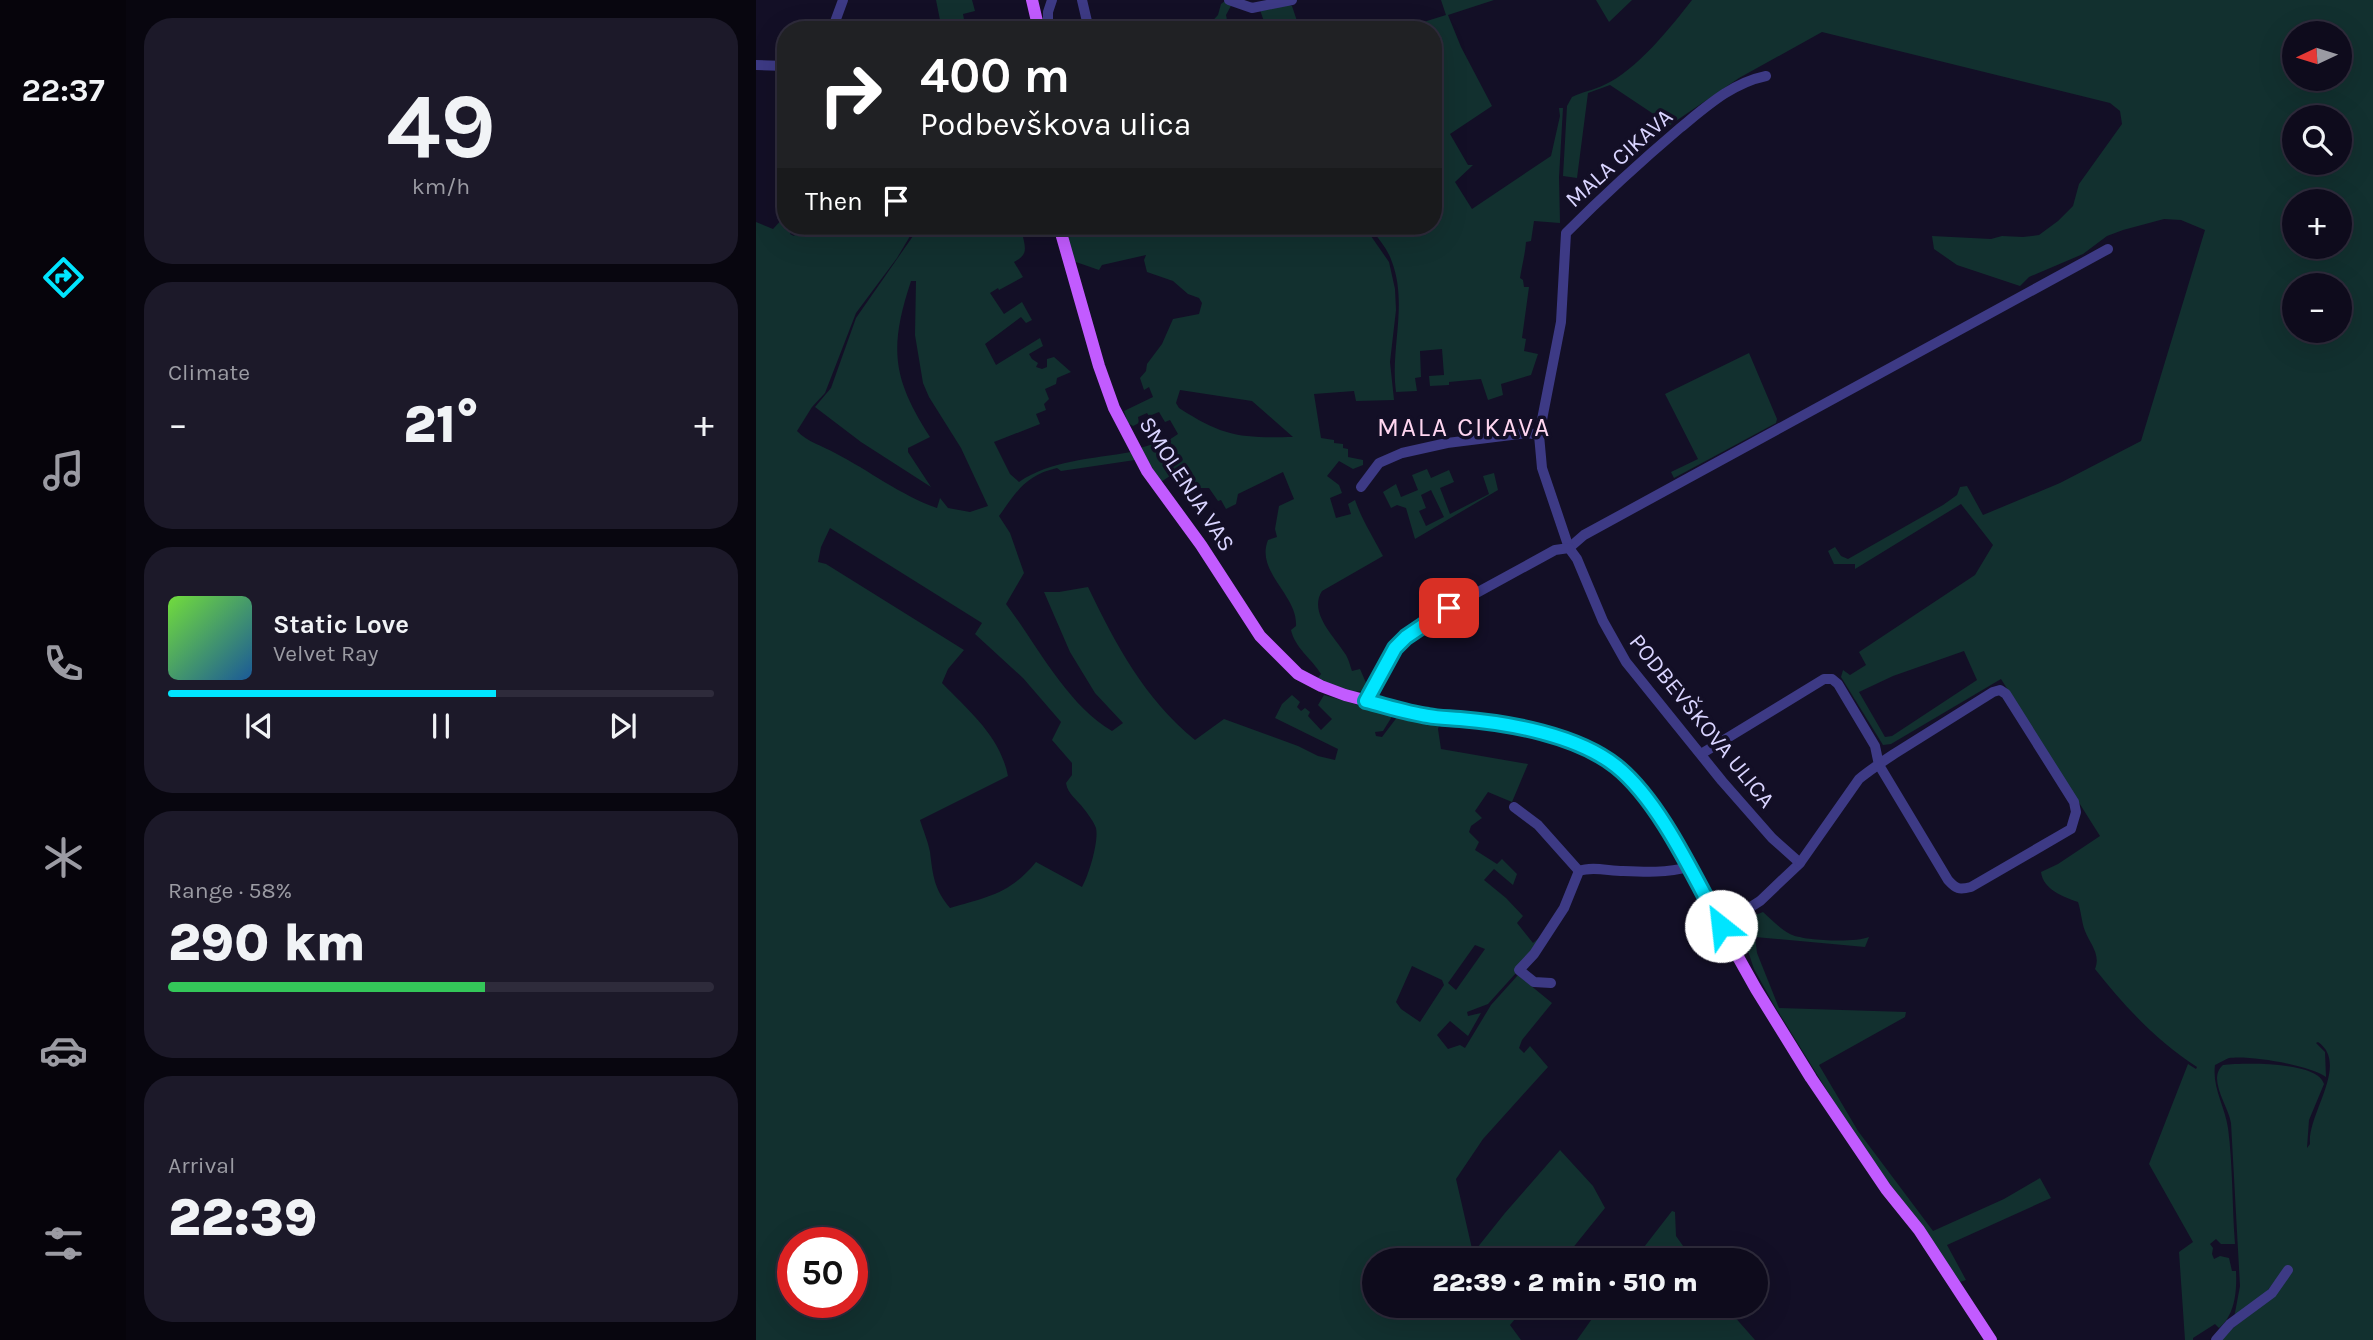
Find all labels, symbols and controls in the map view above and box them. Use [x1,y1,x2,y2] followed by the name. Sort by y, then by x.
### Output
[2282,21,2352,91] north arrow
[2282,21,2352,343] map controls
[920,47,1070,104] text: 400 m
[805,49,896,140] icon: right
[21,72,105,109] text: 22:37
[386,74,496,180] text: 49
[1560,103,1678,213] street label: MALA CIKAVA
[2282,105,2352,175] button: search
[920,106,1191,143] text: Podbevškova ulica
[412,173,470,200] text: km/h
[877,182,915,220] icon: arrive
[805,186,863,217] text: Then
[2282,189,2352,259] button: +
[39,253,88,302] icon: directions
[2282,273,2352,343] button: −
[168,359,250,386] text: Climate
[403,394,479,455] text: 21°
[168,402,188,447] text: −
[694,402,714,447] text: +
[1133,412,1241,556] street label: SMOLENJA VAS
[1377,412,1551,443] district label: MALA CIKAVA
[39,446,88,495] icon: music
[1419,578,1479,638] pin
[1430,589,1468,627] icon: arrive
[273,609,409,640] text: Static Love
[1624,629,1780,813] street label: PODBEVŠKOVA ULICA
[39,639,88,688] icon: phone
[273,640,378,667] text: Velvet Ray
[240,707,278,745] icon: previous
[422,707,460,745] icon: pause
[604,707,642,745] icon: next
[39,833,88,882] icon: climate
[168,877,292,904] text: Range · 58%
[1684,889,1758,963] position arrow
[168,912,366,973] text: 290 km
[39,1026,88,1075] icon: car
[168,1152,235,1179] text: Arrival
[168,1187,317,1248] text: 22:39
[39,1219,88,1268] icon: filters
[777,1227,868,1318] speed limit sign: 50
[1432,1267,1698,1298] text: 22:39 · 2 min · 510 m

